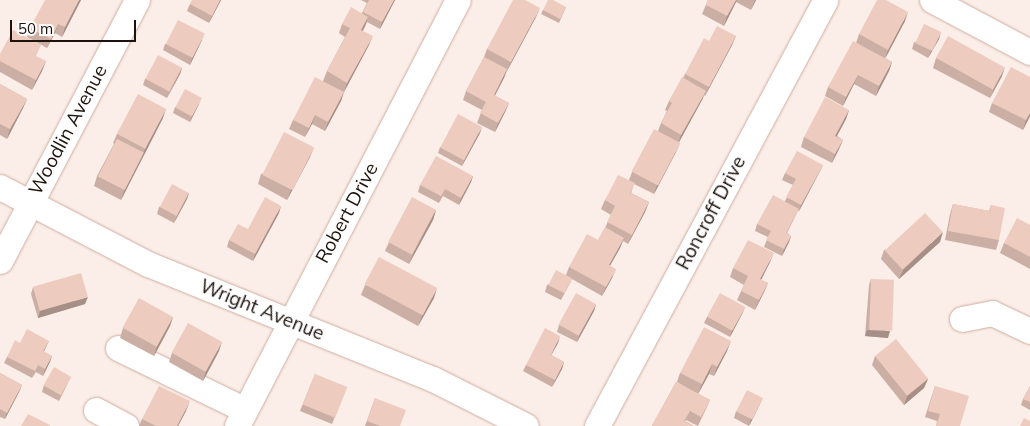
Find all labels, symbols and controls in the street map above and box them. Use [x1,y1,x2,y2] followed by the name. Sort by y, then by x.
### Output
[12,10,139,42] scale bar
[18,19,53,38] text: 50 m
[24,61,112,199] street label: Woodlin Avenue
[672,152,750,274] street label: Roncroff Drive
[311,159,383,267] street label: Robert Drive
[197,275,327,345] street label: Wright Avenue

